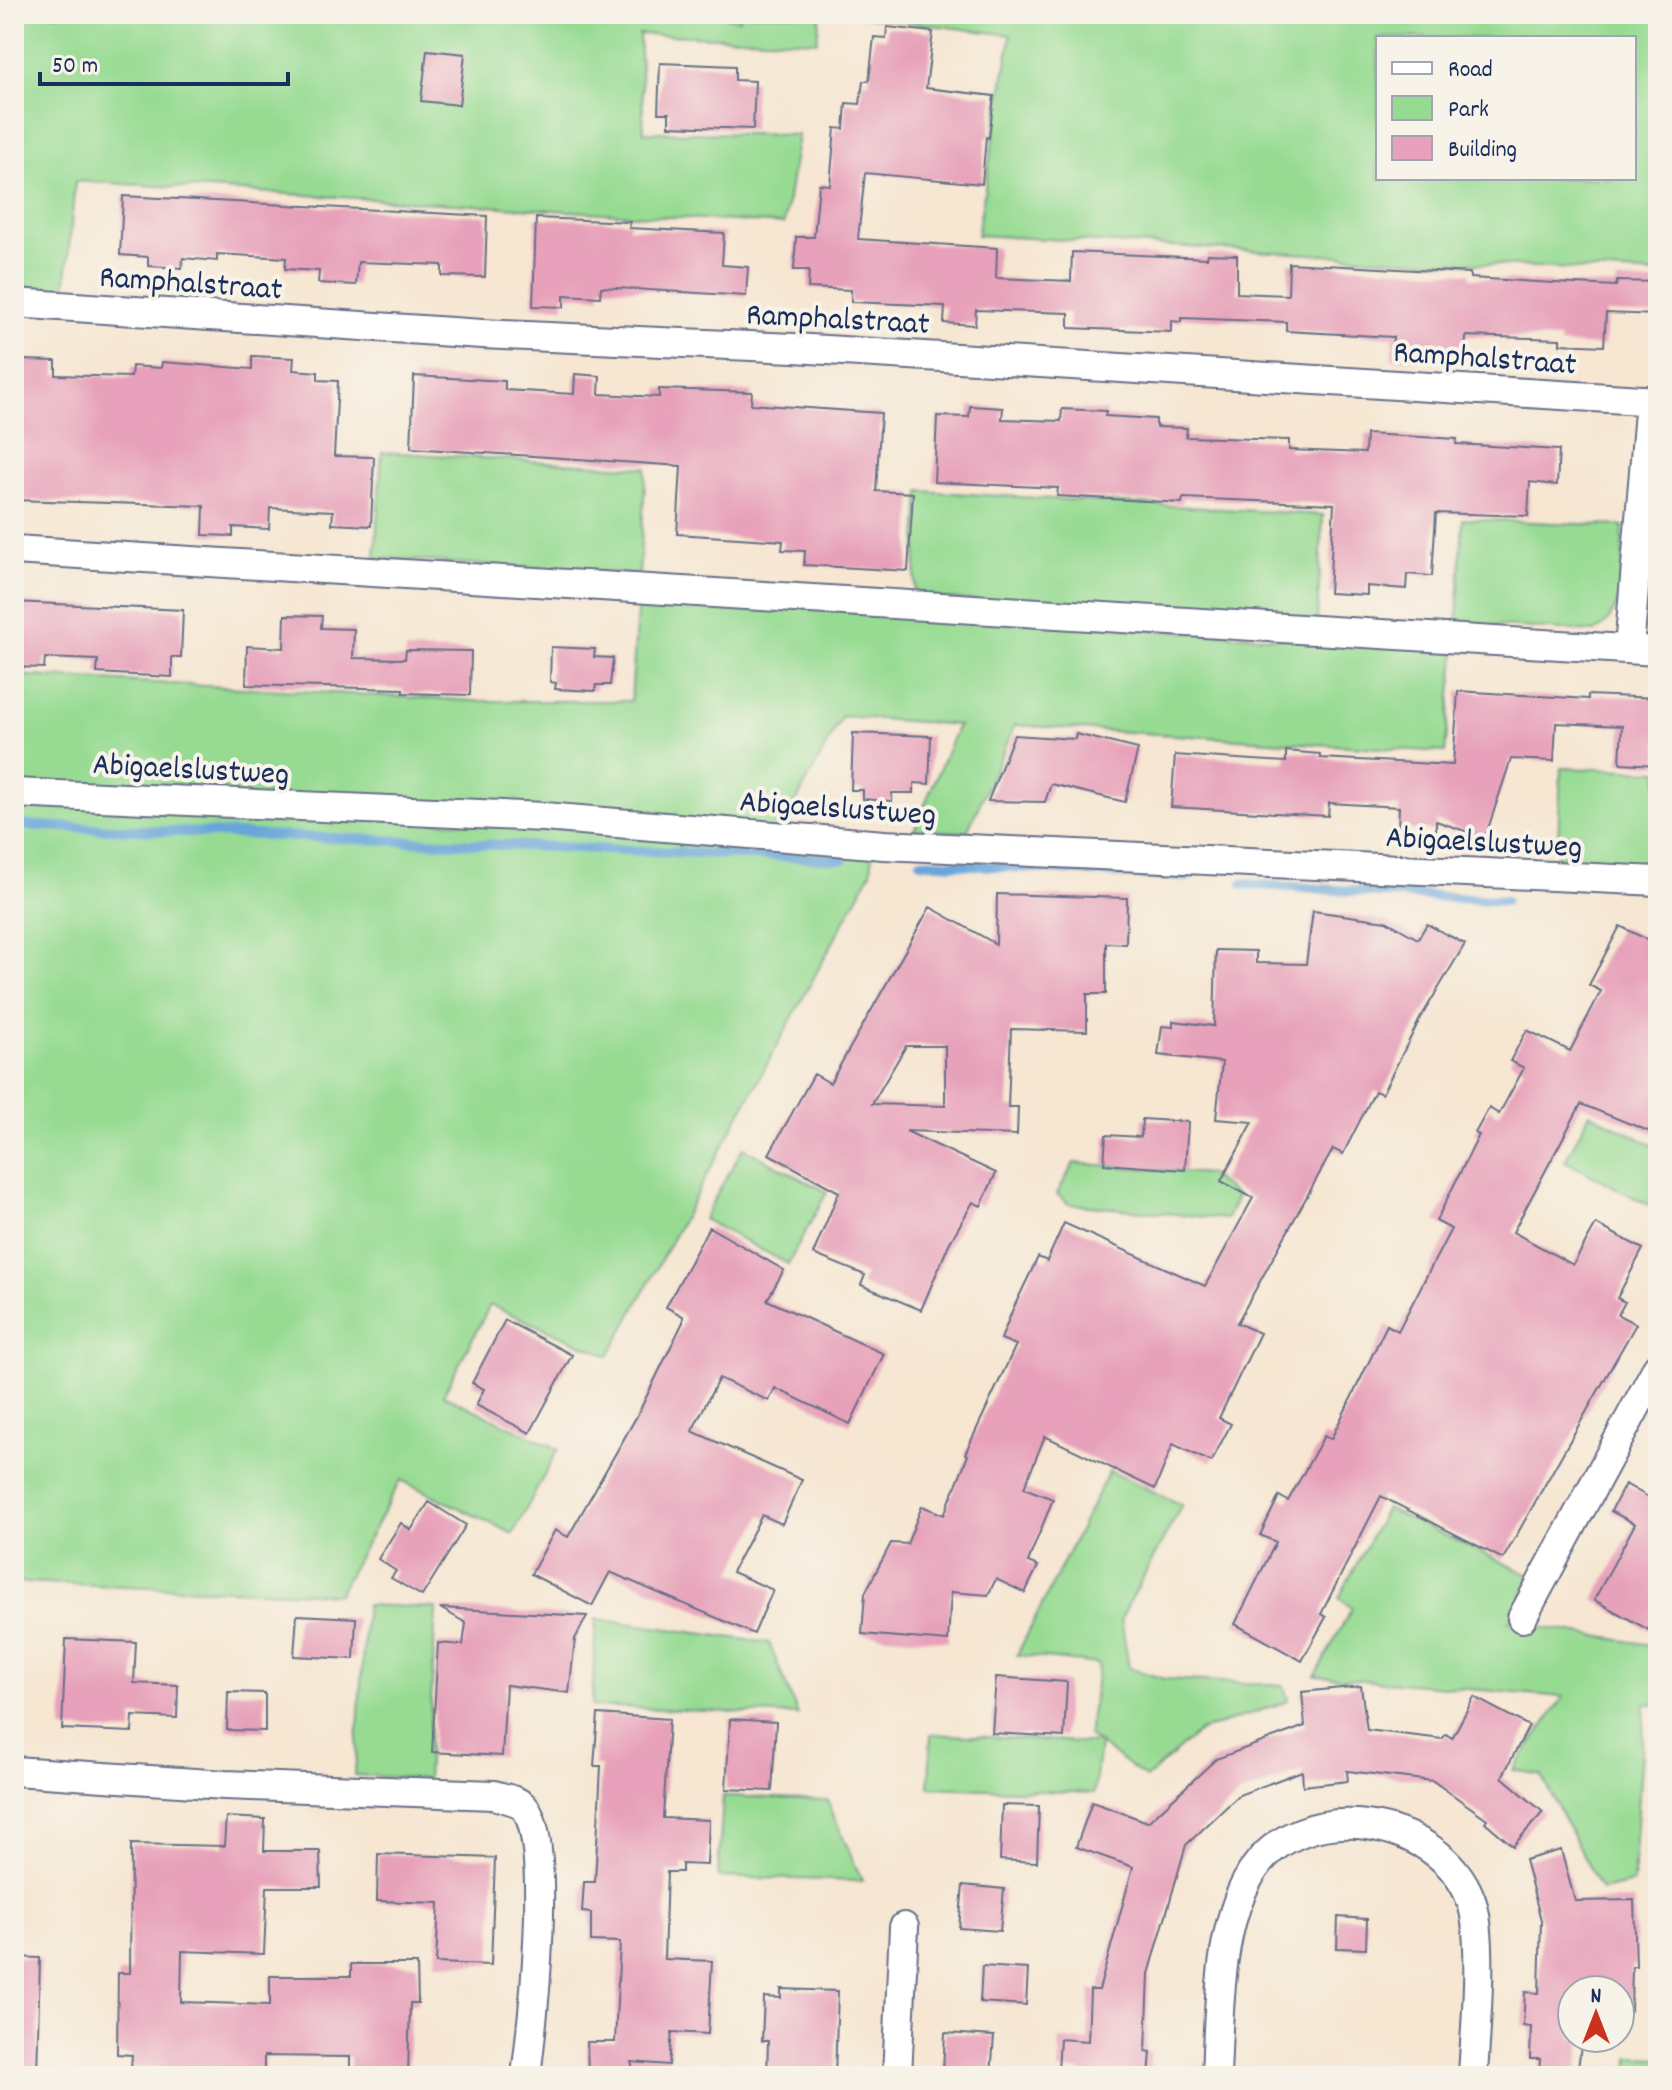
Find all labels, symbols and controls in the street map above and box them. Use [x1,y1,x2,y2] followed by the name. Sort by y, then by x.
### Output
[40,36,288,86] scale bar
[1376,36,1636,180] legend
[52,50,98,84] text: 50 m
[1448,54,1493,88] text: Road
[1448,94,1489,128] text: Park
[1448,134,1517,168] text: Building
[97,257,284,315] street label: Ramphalstraat
[745,294,931,350] street label: Ramphalstraat
[1391,332,1578,390] street label: Ramphalstraat
[91,744,290,800] street label: Abigaelslustweg
[738,781,937,841] street label: Abigaelslustweg
[1384,817,1583,873] street label: Abigaelslustweg
[1556,1974,1636,2054] north arrow
[1591,1982,1602,2013] text: N

